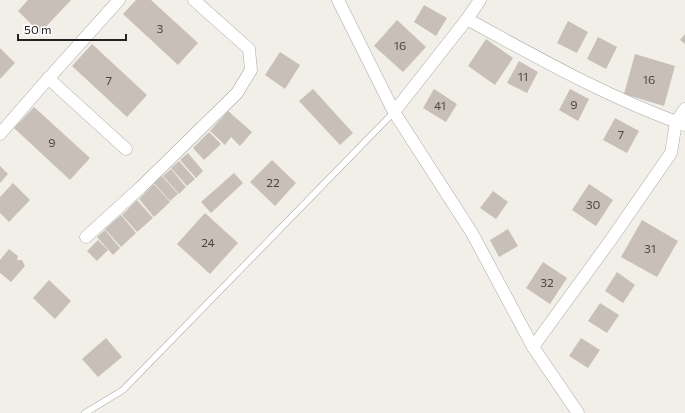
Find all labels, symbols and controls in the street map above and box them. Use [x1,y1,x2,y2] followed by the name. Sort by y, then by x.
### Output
[18,16,126,42] scale bar
[157,21,164,35] house number: 3
[24,22,52,36] text: 50 m
[394,38,406,52] house number: 16
[518,69,528,83] house number: 11
[643,72,655,86] house number: 16
[106,73,112,87] house number: 7
[570,97,578,111] house number: 9
[434,98,446,112] house number: 41
[618,127,624,141] house number: 7
[48,135,56,149] house number: 9
[266,175,280,189] house number: 22
[586,197,601,211] house number: 30
[201,235,215,249] house number: 24
[644,241,656,255] house number: 31
[540,275,554,289] house number: 32

